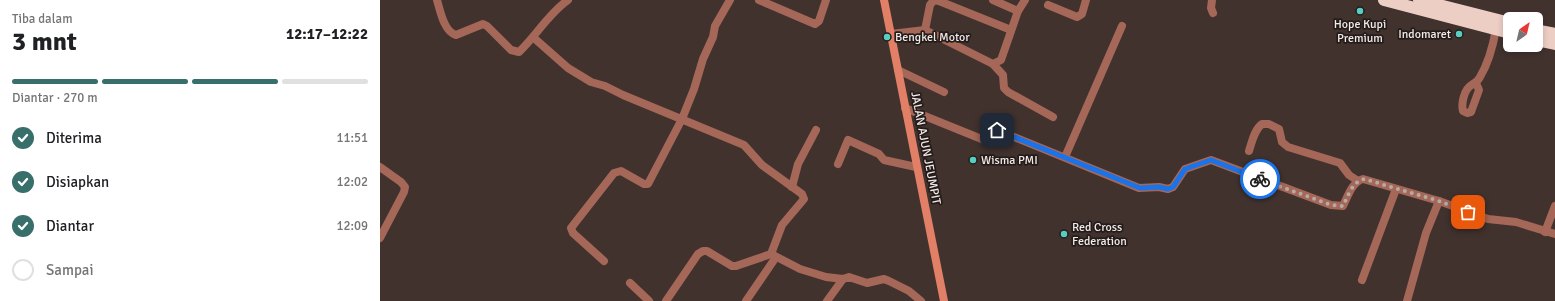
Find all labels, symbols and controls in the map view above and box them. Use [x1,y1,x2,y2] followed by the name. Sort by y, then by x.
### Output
[1355,6,1365,16] marker: Hope Kupi Premium
[12,11,73,27] text: Tiba dalam
[1503,12,1543,52] north arrow
[1503,12,1543,52] map controls
[1334,17,1386,46] place label: Hope Kupi Premium
[286,25,368,43] text: 12:17–12:22
[12,26,77,58] text: 3 mnt
[1398,27,1451,42] place label: Indomaret
[1454,29,1464,39] marker: Indomaret
[895,30,970,45] place label: Bengkel Motor
[882,32,892,42] marker: Bengkel Motor
[12,90,98,106] text: Diantar · 270 m
[907,90,944,206] street label: JALAN AJUN JEUMPIT
[980,113,1014,147] pin
[986,119,1008,141] icon: home
[12,127,34,149] icon: check
[46,129,102,147] text: Diterima
[336,130,368,146] text: 11:51
[981,153,1038,168] place label: Wisma PMI
[968,155,978,165] marker: Wisma PMI
[1240,159,1280,199] courier
[1249,168,1271,190] icon: bike
[12,171,34,193] icon: check
[46,173,109,191] text: Disiapkan
[336,174,368,190] text: 12:02
[1451,195,1485,229] pin
[1457,201,1479,223] icon: bag
[12,215,34,237] icon: check
[46,217,94,235] text: Diantar
[336,218,368,234] text: 12:09
[1072,220,1127,249] place label: Red Cross Federation
[1059,229,1069,239] marker: Red Cross Federation
[46,261,94,279] text: Sampai

